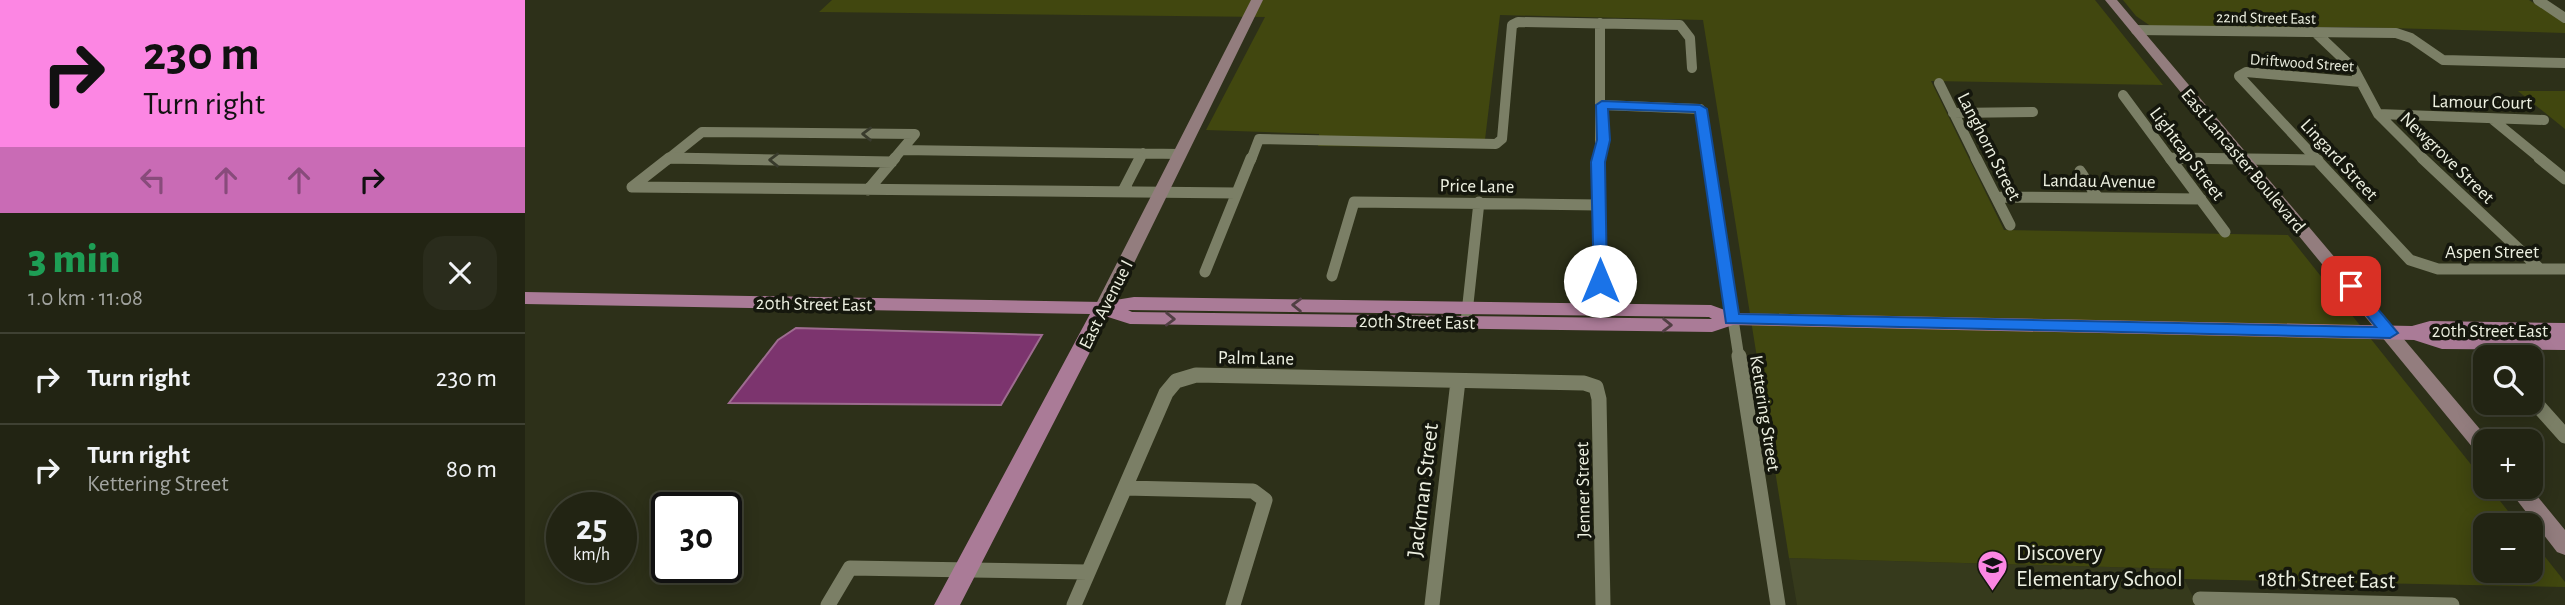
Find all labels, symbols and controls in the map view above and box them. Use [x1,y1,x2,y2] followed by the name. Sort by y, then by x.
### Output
[2216,9,2316,27] street label: 22nd Street East
[28,28,119,119] icon: right
[143,30,260,79] text: 230 m
[2249,51,2355,75] street label: Driftwood Street
[2177,85,2309,237] street label: East Lancaster Boulevard
[143,88,265,120] text: Turn right
[1953,90,2024,204] street label: Langhorn Street
[2432,92,2532,113] street label: Lamour Court
[2146,104,2228,204] street label: Lightcap Street
[2396,109,2498,207] street label: Newgrove Street
[2297,116,2381,204] street label: Lingard Street
[861,126,872,142] one-way arrow
[769,152,779,168] one-way arrow
[134,161,172,199] icon: left
[207,161,245,199] icon: ahead
[280,161,318,199] icon: ahead
[353,161,391,199] icon: right
[2042,171,2156,192] street label: Landau Avenue
[1440,176,1514,197] street label: Price Lane
[423,236,497,310] button: close
[28,238,120,280] text: 3 min
[2445,243,2539,262] street label: Aspen Street
[1563,244,1637,318] position arrow
[2321,256,2381,316] pin
[1076,257,1137,352] street label: East Avenue I
[2332,267,2370,305] icon: arrive
[28,287,143,310] text: 1.0 km · 11:08
[756,294,872,315] street label: 20th Street East
[1292,297,1302,313] one-way arrow
[1165,311,1176,327] one-way arrow
[1359,312,1475,333] street label: 20th Street East
[1662,317,1673,333] one-way arrow
[2432,322,2548,341] street label: 20th Street East
[2473,345,2543,583] map controls
[2473,345,2543,415] button: search
[1218,348,1294,369] street label: Palm Lane
[1746,354,1783,472] street label: Kettering Street
[28,360,66,398] icon: right
[87,365,190,391] text: Turn right
[436,365,497,391] text: 230 m
[1404,421,1443,559] street label: Jackman Street
[2473,429,2543,499] button: +
[87,442,190,468] text: Turn right
[1573,442,1594,538] street label: Jenner Street
[28,451,66,489] icon: right
[446,456,497,482] text: 80 m
[87,473,229,496] text: Kettering Street
[651,492,742,583] speed limit sign: 30
[576,511,607,546] text: 25
[2473,513,2543,583] button: −
[2016,542,2183,591] place label: Discovery Elementary School
[573,546,610,564] text: km/h
[1976,548,2010,592] school or university icon: Discovery Elementary School
[2258,568,2396,593] street label: 18th Street East

